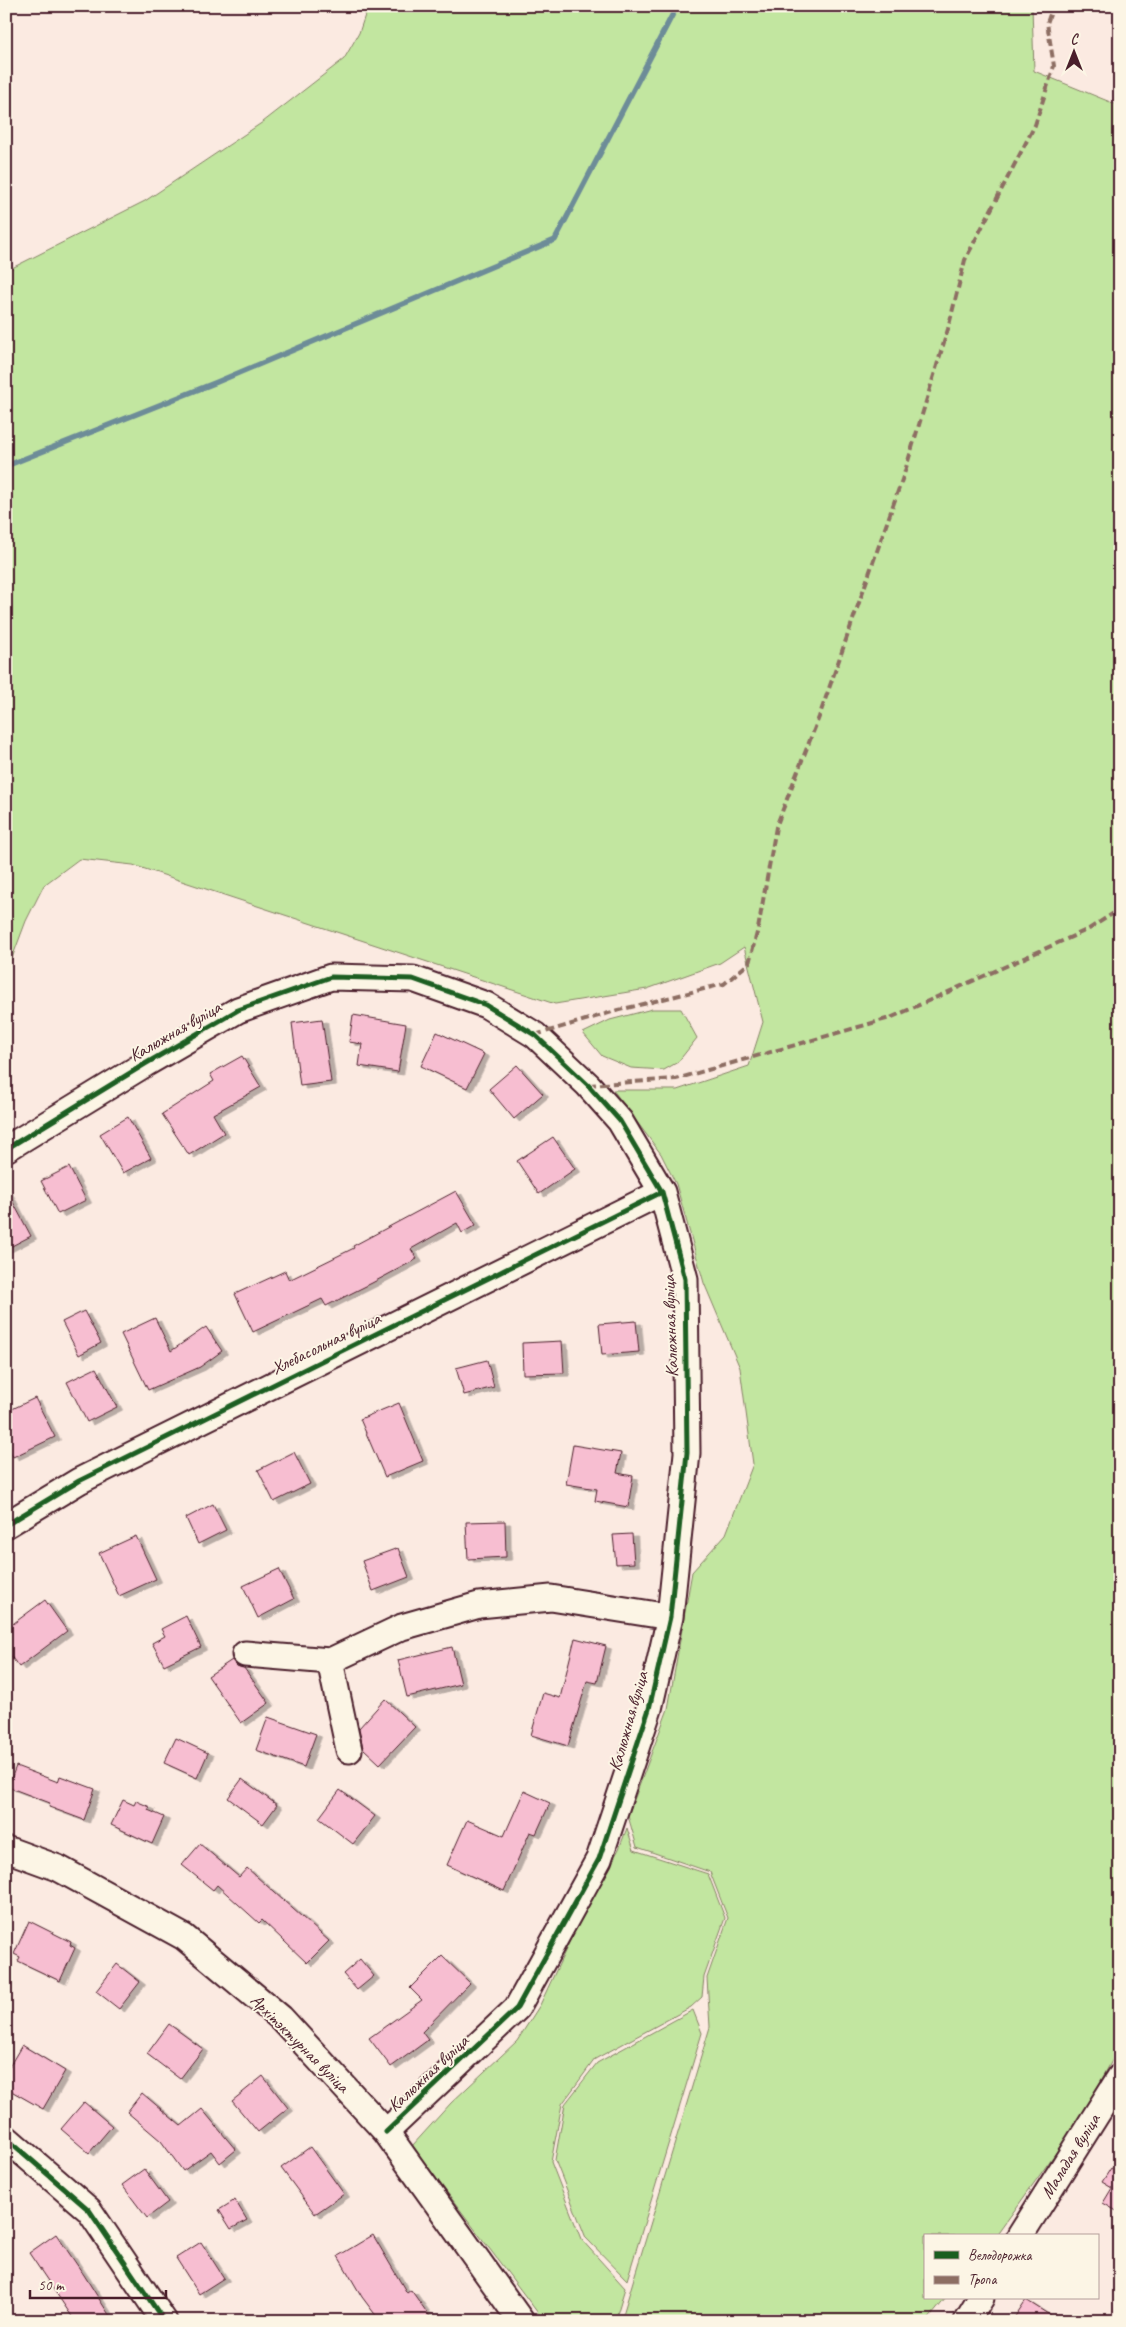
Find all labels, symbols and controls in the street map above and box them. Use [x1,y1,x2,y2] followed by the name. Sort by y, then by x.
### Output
[1048,28,1098,78] north arrow
[1071,31,1080,48] text: С
[125,995,226,1066] street label: Калюжная вуліца
[657,1273,683,1378] street label: Калюжная вуліца
[268,1307,385,1379] street label: Хлебасольная вуліца
[603,1668,653,1773] street label: Калюжная вуліца
[246,1989,355,2098] street label: Архітэктурная вуліца
[383,2029,474,2116] street label: Калюжная вуліца
[1035,2109,1105,2202] street label: Маладая вуліца
[924,2234,1098,2300] legend
[968,2246,1032,2265] text: Велодорожка
[30,2267,166,2299] scale bar
[968,2270,997,2289] text: Тропа
[38,2276,65,2295] text: 50 m

